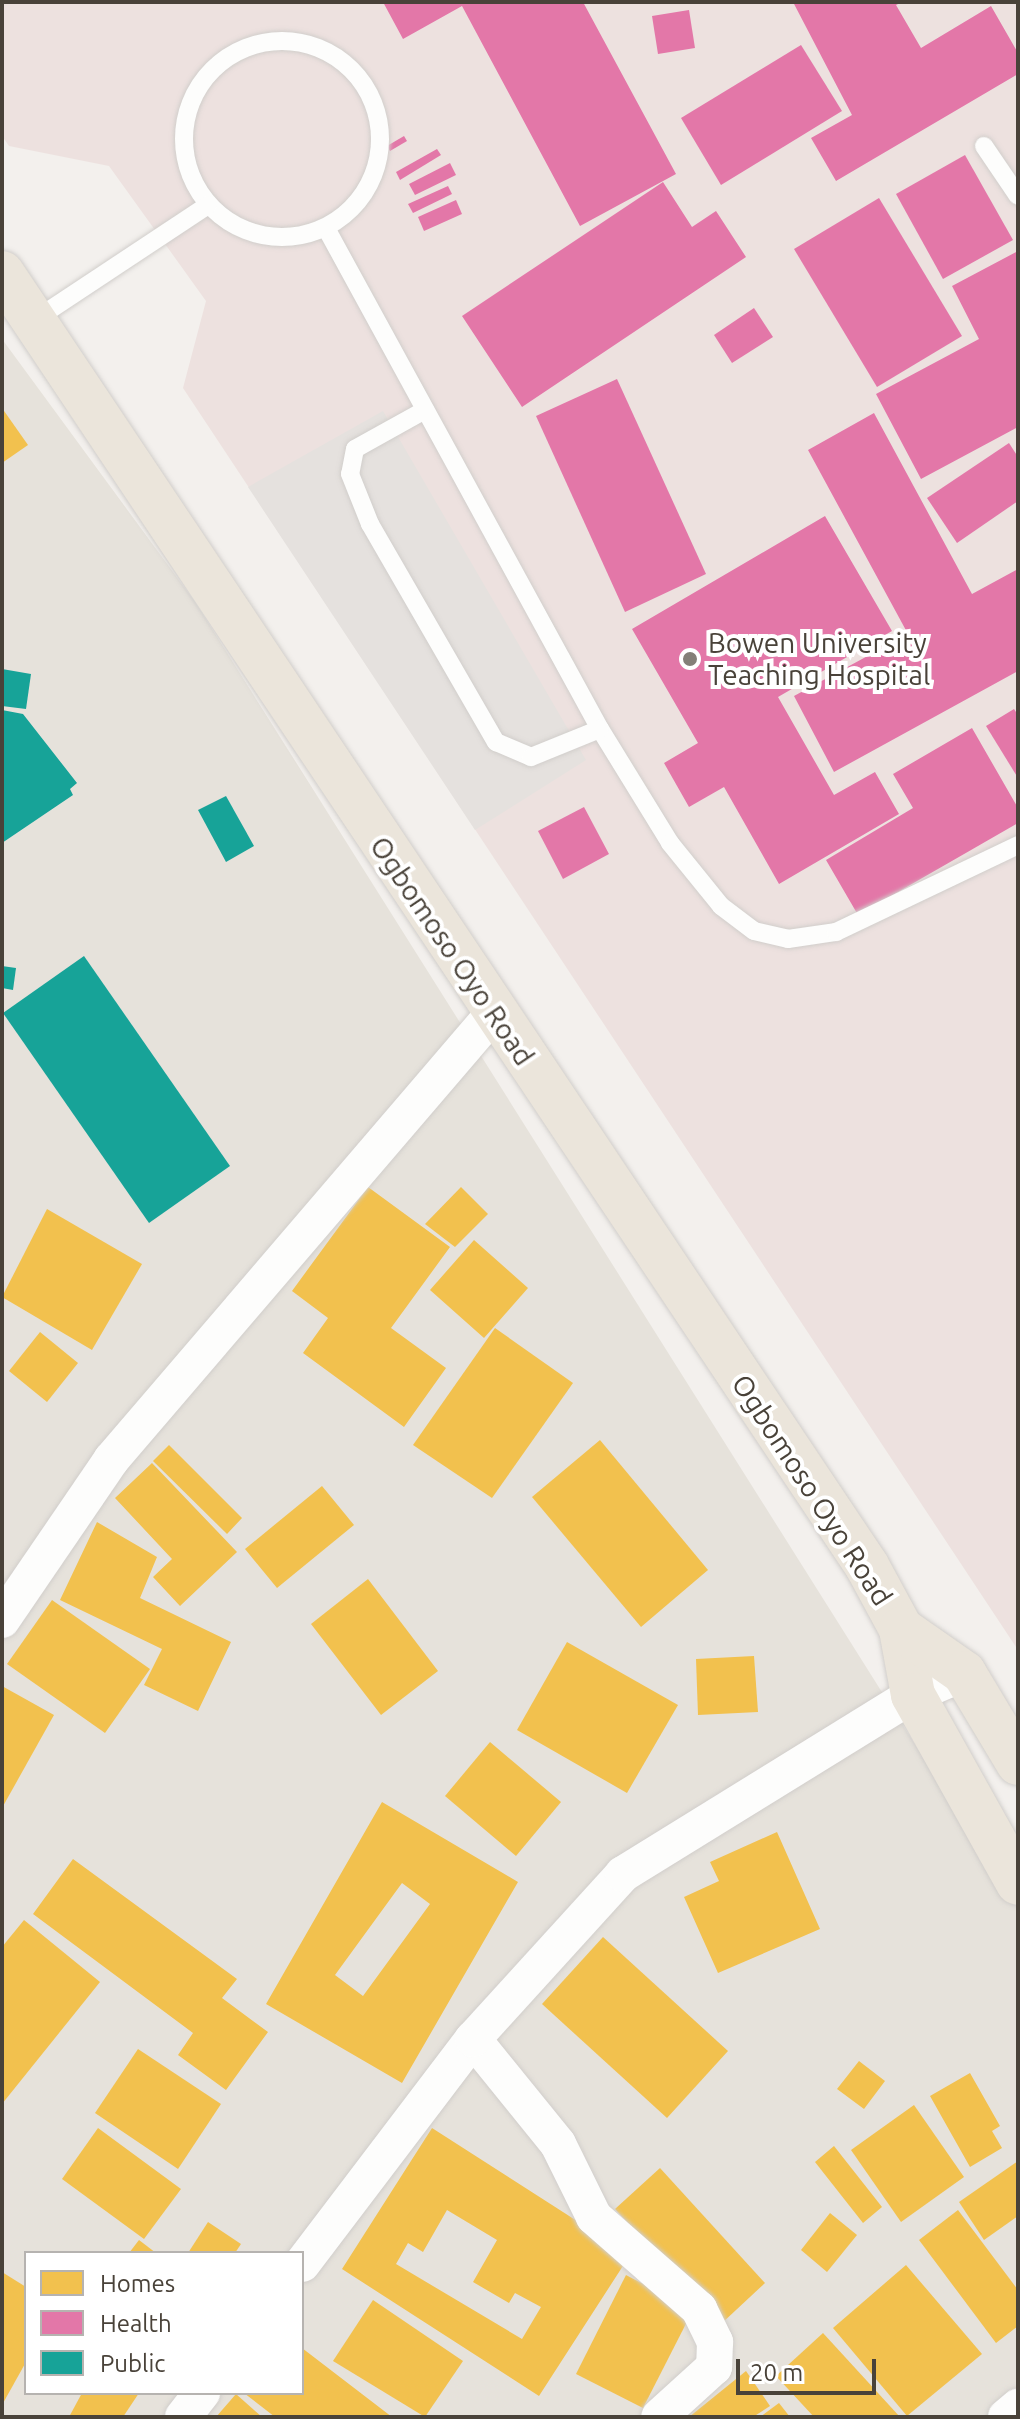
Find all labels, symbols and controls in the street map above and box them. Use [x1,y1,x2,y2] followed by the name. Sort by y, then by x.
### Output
[708,626,930,692] place label: Bowen University Teaching Hospital
[679,648,701,670] marker: Bowen University Teaching Hospital
[363,830,541,1072] street label: Ogbomoso Oyo Road
[725,1368,899,1612] street label: Ogbomoso Oyo Road
[24,2251,304,2395] legend
[100,2270,175,2297] text: Homes
[100,2310,172,2337] text: Health
[740,2343,880,2393] scale bar
[100,2350,165,2377] text: Public
[750,2359,803,2386] text: 20 m

